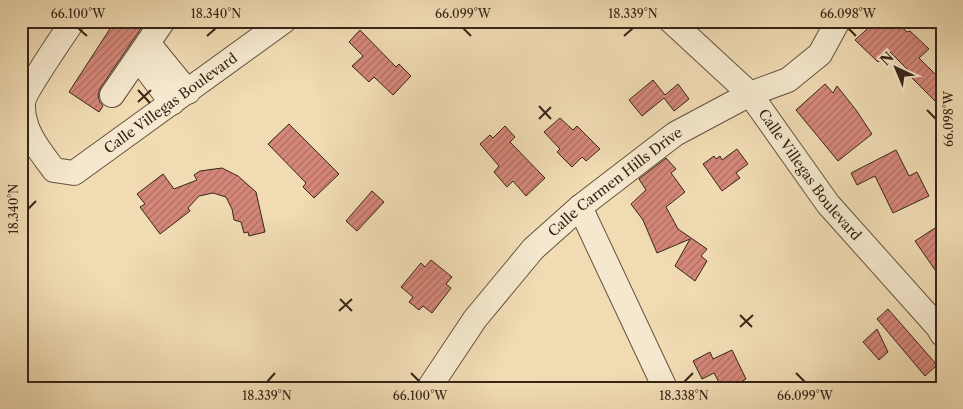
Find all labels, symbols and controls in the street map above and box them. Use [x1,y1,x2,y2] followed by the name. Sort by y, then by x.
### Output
[51,6,106,21] text: 66.100°W
[191,6,241,21] text: 18.340°N
[435,6,492,21] text: 66.099°W
[608,6,658,21] text: 18.339°N
[820,6,877,21] text: 66.098°W
[870,42,920,92] north arrow
[876,48,898,69] text: N
[100,49,241,157] street label: Calle Villegas Boulevard
[941,90,956,147] text: 66.098°W
[754,105,866,244] street label: Calle Villegas Boulevard
[544,123,685,240] street label: Calle Carmen Hills Drive
[6,184,21,234] text: 18.340°N
[242,388,292,403] text: 18.339°N
[393,388,448,403] text: 66.100°W
[659,388,709,403] text: 18.338°N
[777,388,834,403] text: 66.099°W

